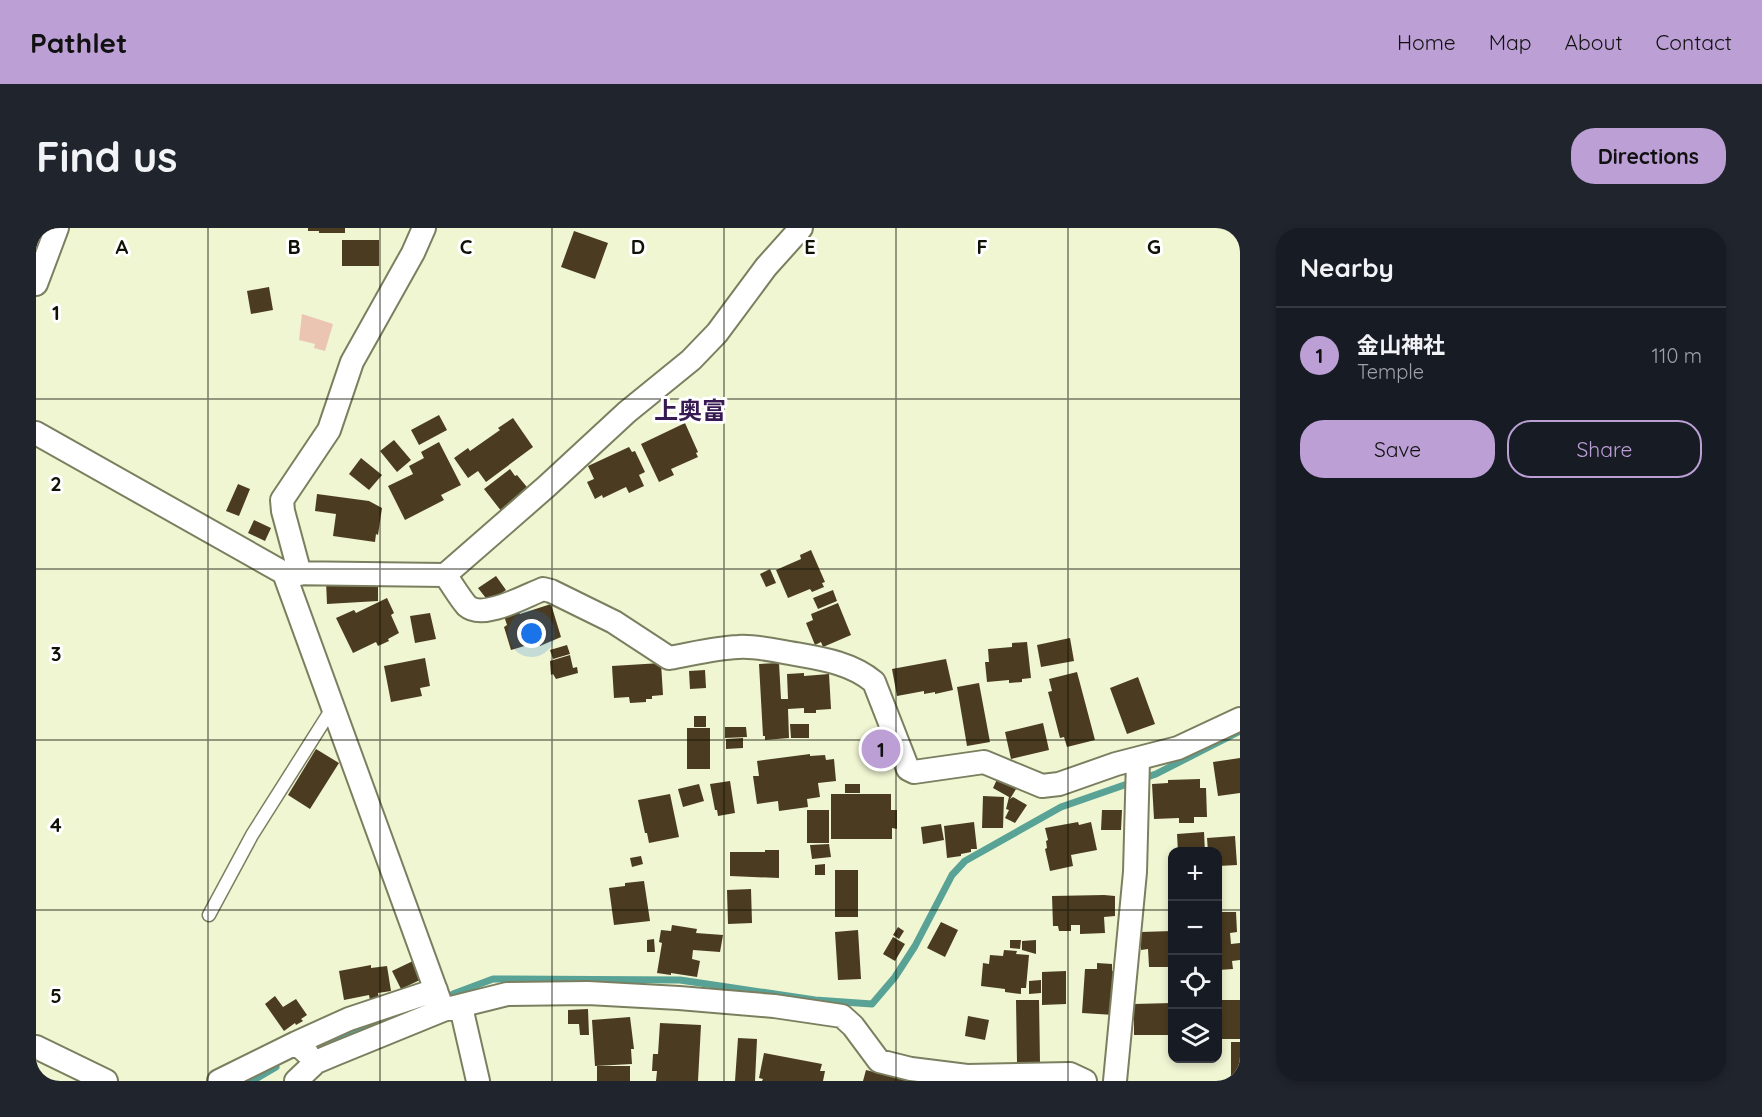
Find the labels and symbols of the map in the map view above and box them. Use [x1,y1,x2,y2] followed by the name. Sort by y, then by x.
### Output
[116,234,129,259] text: A
[287,234,301,259] text: B
[460,234,473,259] text: C
[631,234,645,259] text: D
[804,234,816,259] text: E
[976,234,988,259] text: F
[1147,234,1161,259] text: G
[52,300,60,325] text: 1
[654,395,726,425] district label: 上奥富
[50,471,62,496] text: 2
[517,619,546,648] your location
[51,641,61,666] text: 3
[862,726,900,772] pin: 1
[50,812,62,837] text: 4
[50,983,62,1008] text: 5

